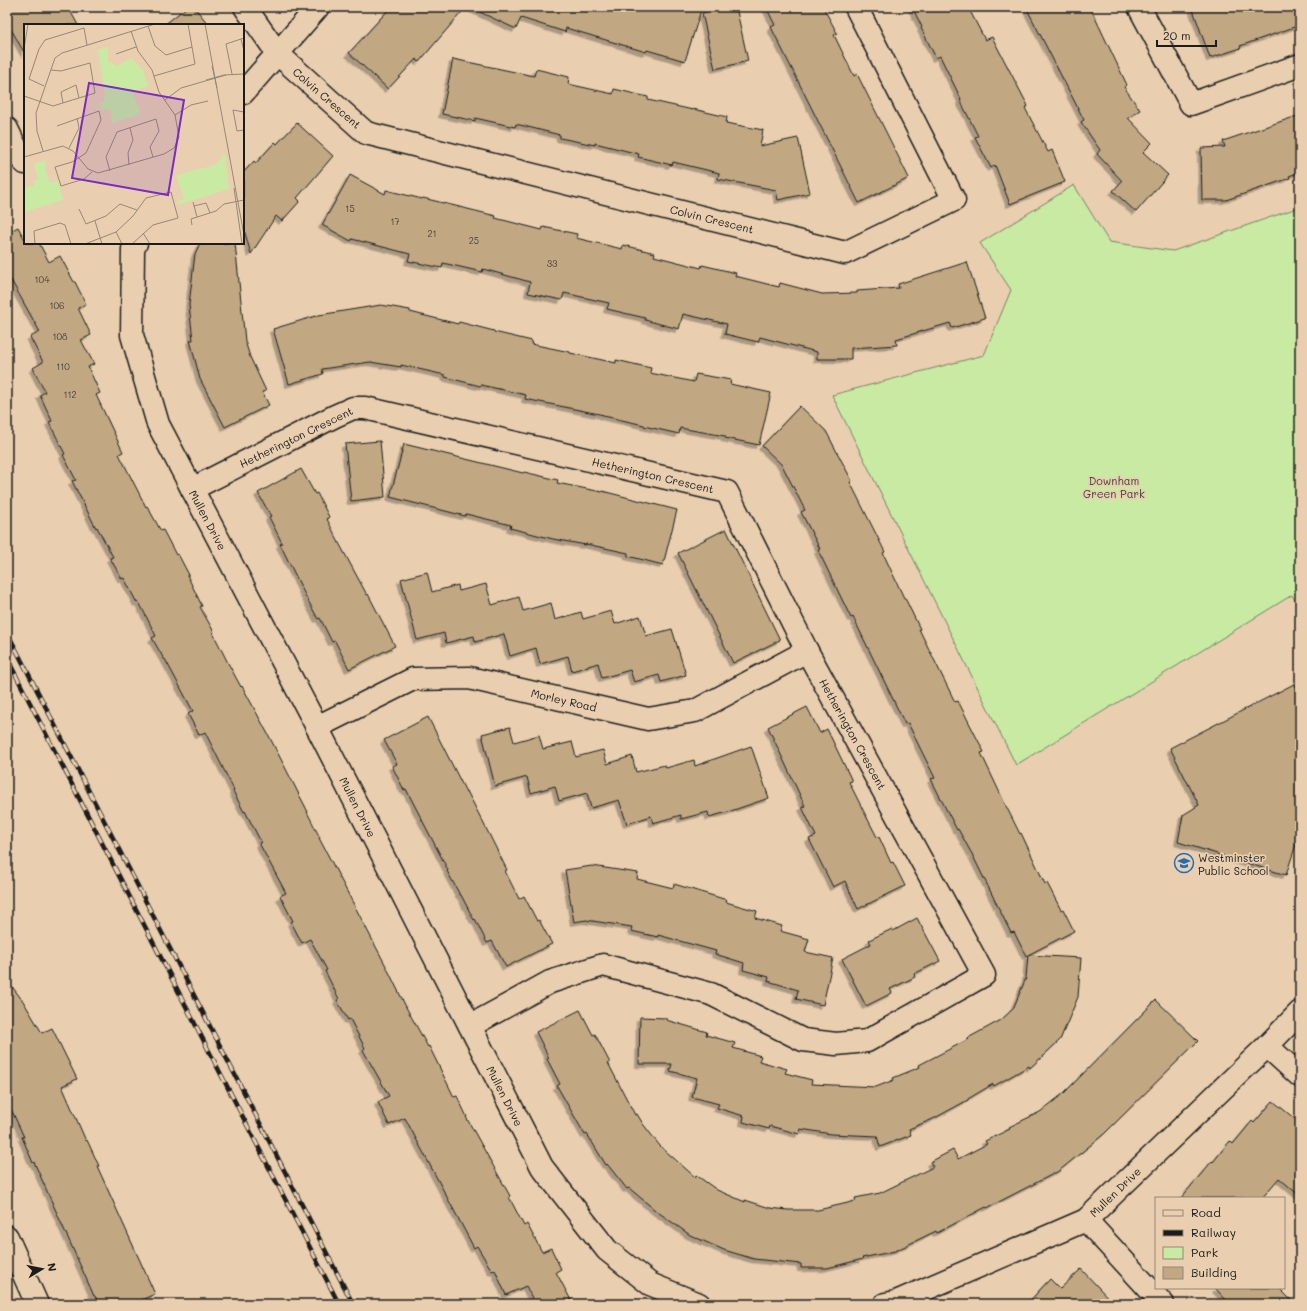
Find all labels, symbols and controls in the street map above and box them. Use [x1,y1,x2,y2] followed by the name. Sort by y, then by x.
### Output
[1157,22,1216,48] scale bar
[24,24,244,244] inset map
[1163,27,1191,43] text: 20 m
[290,64,364,132] street label: Colvin Crescent
[669,201,756,237] street label: Colvin Crescent
[345,203,355,214] house number: 15
[390,216,400,227] house number: 17
[427,228,437,239] house number: 21
[469,235,479,246] house number: 25
[547,258,557,269] house number: 33
[35,274,50,285] house number: 104
[49,300,65,311] house number: 106
[52,331,68,342] house number: 108
[56,361,70,372] house number: 110
[63,389,77,400] house number: 112
[237,403,355,471] street label: Hetherington Crescent
[591,454,716,496] street label: Hetherington Crescent
[1083,473,1145,501] park label: Downham Green Park
[186,487,230,553] street label: Mullen Drive
[816,676,890,792] street label: Hetherington Crescent
[530,685,598,715] street label: Morley Road
[336,774,380,840] street label: Mullen Drive
[1198,850,1269,878] place label: Westminster Public School
[1173,852,1195,874] school or university icon: Westminster Public School
[483,1063,527,1129] street label: Mullen Drive
[1086,1164,1144,1220] street label: Mullen Drive
[1155,1197,1285,1289] legend
[1191,1204,1221,1220] text: Road
[1191,1224,1236,1240] text: Railway
[1191,1244,1218,1260] text: Park
[22,1249,62,1289] north arrow
[44,1262,60,1273] text: N
[1191,1264,1237,1280] text: Building

